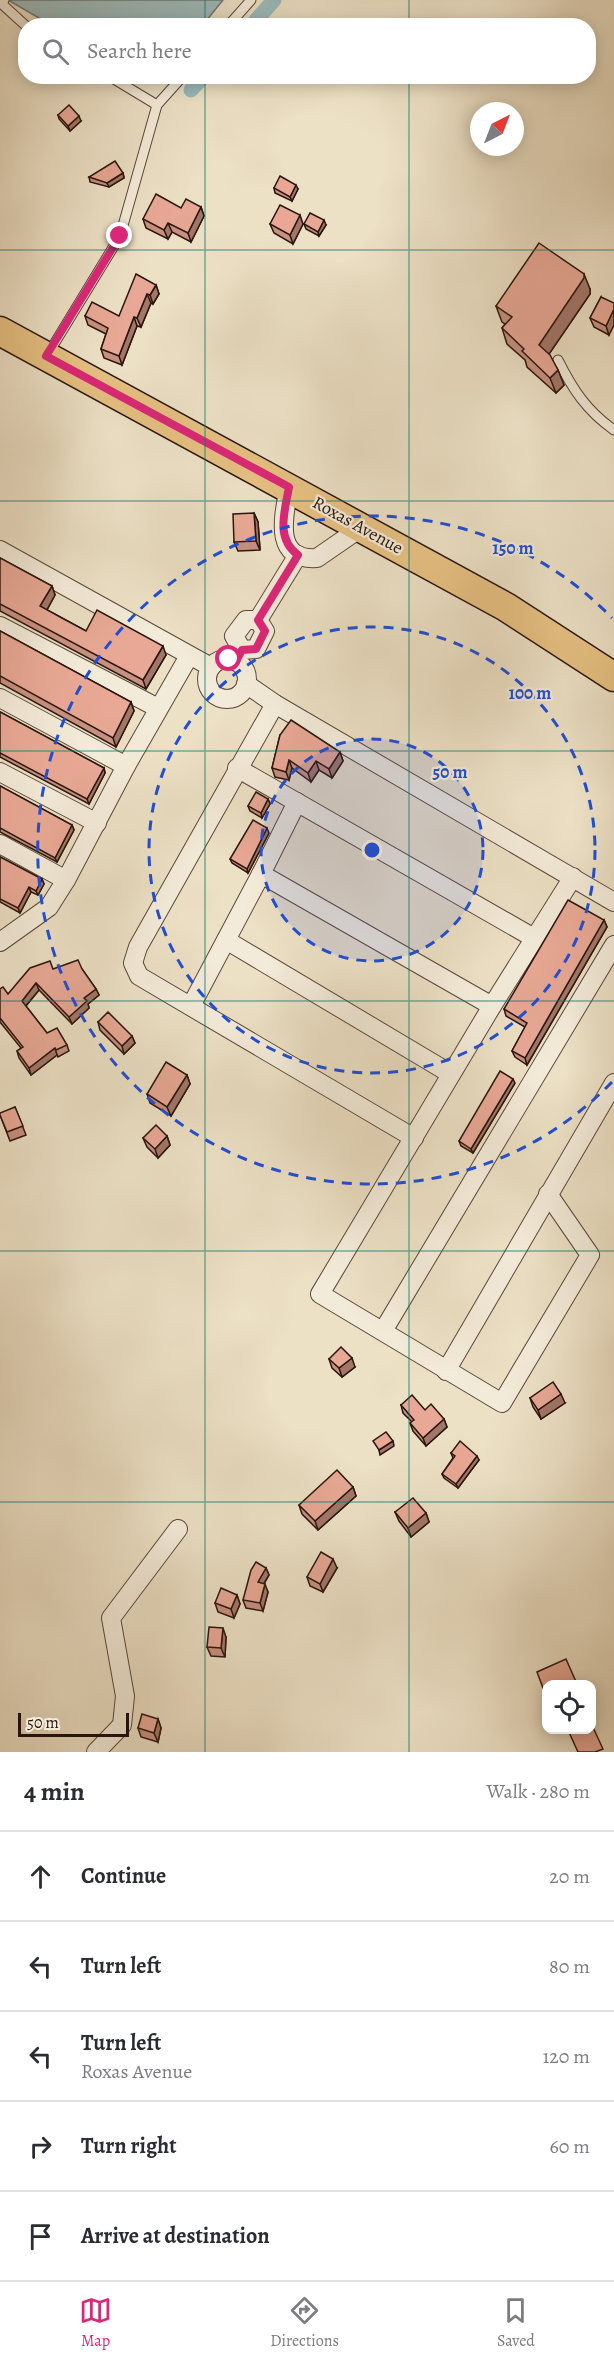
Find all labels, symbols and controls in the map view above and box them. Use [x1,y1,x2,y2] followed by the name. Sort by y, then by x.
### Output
[18,18,596,84] search box
[39,35,72,68] icon: search
[87,36,192,66] text: Search here
[470,102,524,156] north arrow
[106,222,132,248] route end
[308,490,408,560] street label: Roxas Avenue
[492,536,534,560] text: 150 m
[215,645,241,671] route start
[509,681,551,705] text: 100 m
[433,760,467,784] text: 50 m
[362,840,382,860] centre of rings
[542,1680,596,1734] map controls
[542,1680,596,1734] button: locate
[18,1710,129,1738] scale bar
[27,1712,59,1734] text: 50 m
[24,1774,85,1809] text: 4 min
[486,1778,590,1805] text: Walk · 280 m
[24,1860,57,1893] icon: ahead
[81,1861,166,1891] text: Continue
[549,1863,590,1890] text: 20 m
[24,1950,57,1983] icon: left
[81,1951,161,1981] text: Turn left
[549,1953,590,1980] text: 80 m
[81,2028,161,2058] text: Turn left
[24,2040,57,2073] icon: left
[542,2043,590,2070] text: 120 m
[81,2058,192,2085] text: Roxas Avenue
[24,2130,57,2163] icon: right
[81,2131,177,2161] text: Turn right
[550,2133,590,2160] text: 60 m
[24,2220,57,2253] icon: arrive
[81,2221,270,2251] text: Arrive at destination
[79,2294,112,2352] tab: Map
[270,2294,339,2352] tab: Directions
[497,2294,535,2352] tab: Saved

